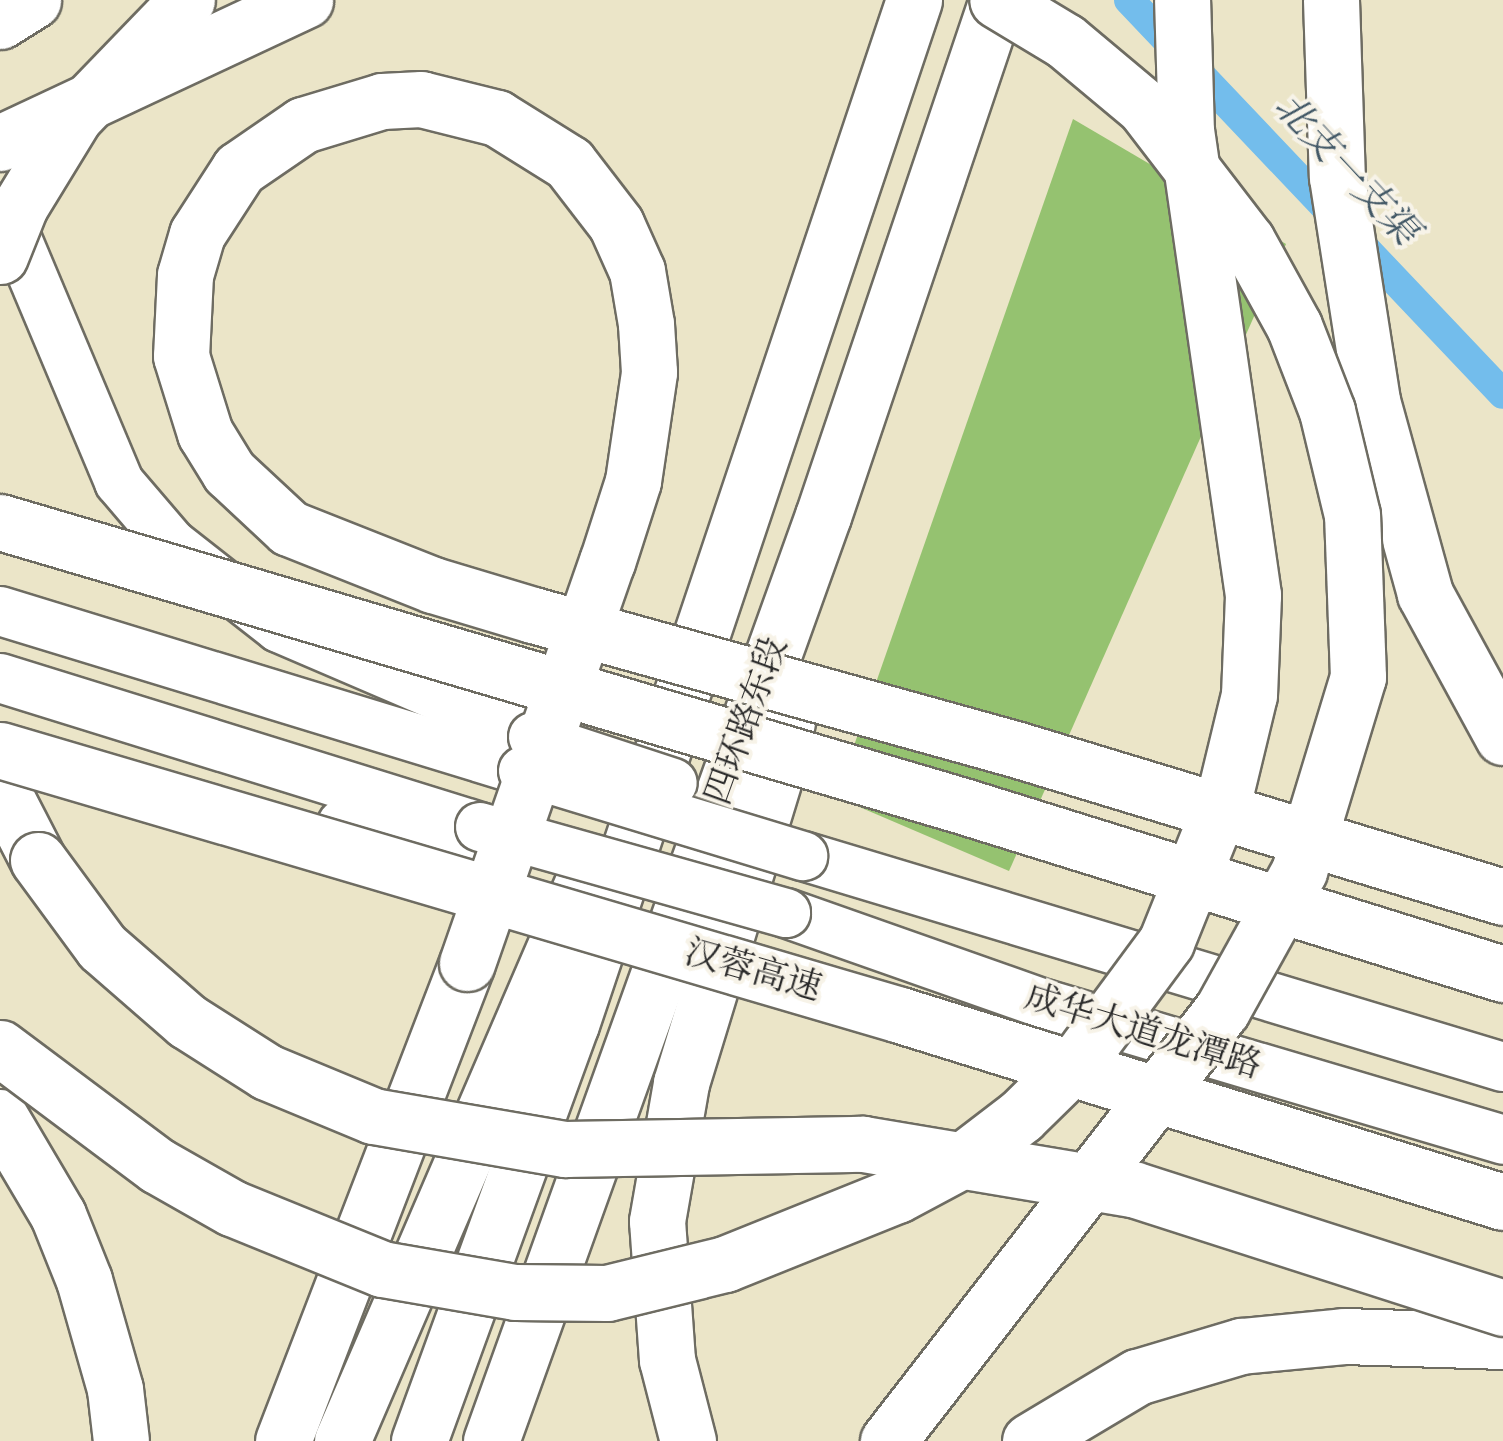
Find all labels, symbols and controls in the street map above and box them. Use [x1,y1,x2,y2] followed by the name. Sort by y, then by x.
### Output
[1264,85,1426,255] water label: 北支一支渠
[697,632,797,810] street label: 四环路东段
[680,932,826,1010] street label: 汉蓉高速
[1020,976,1266,1088] street label: 成华大道龙潭路

